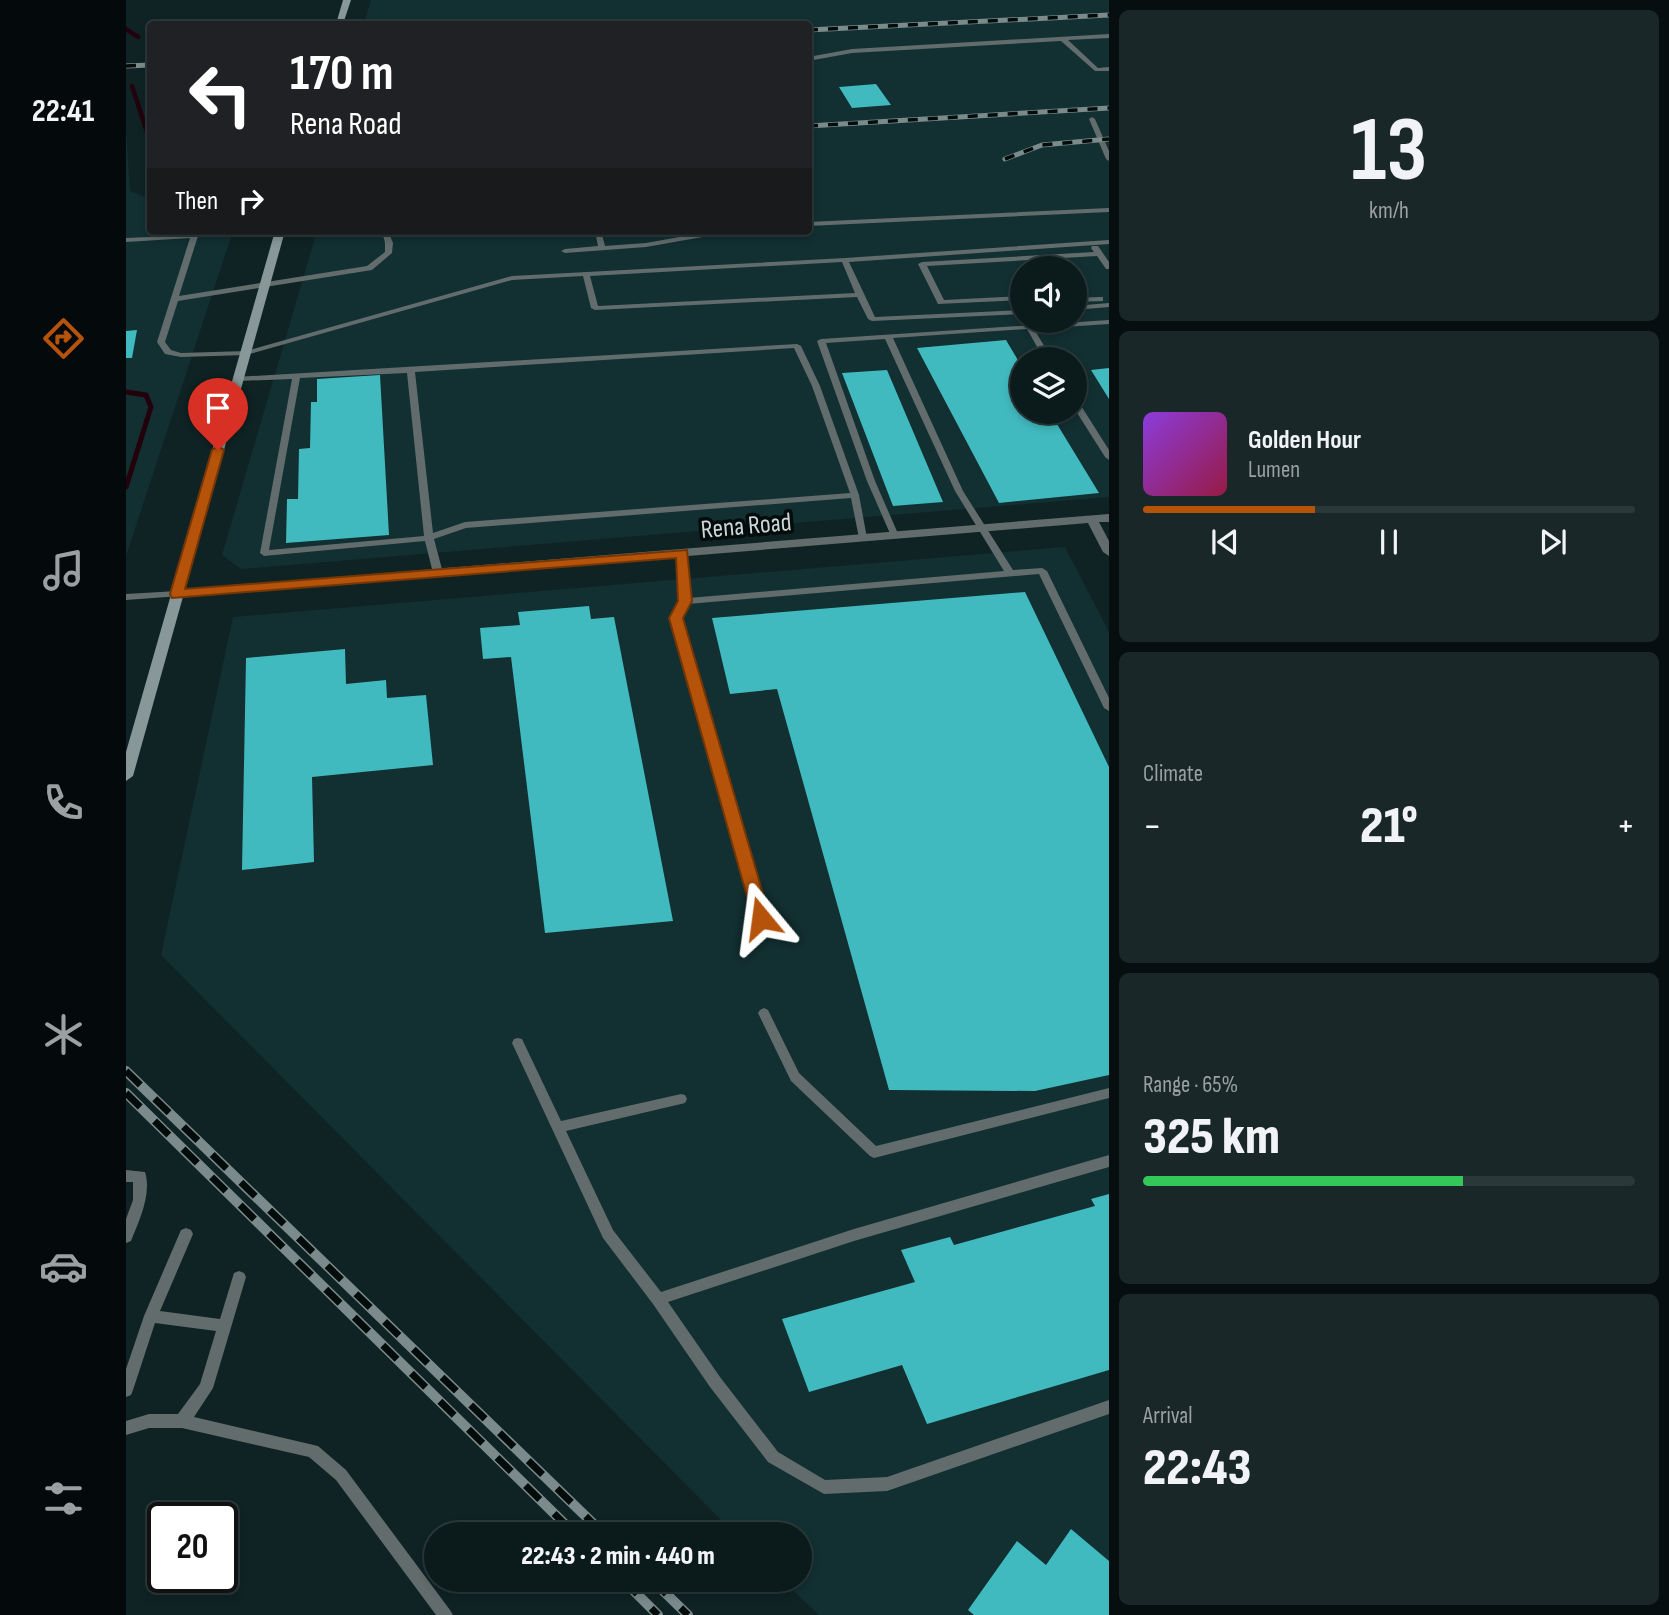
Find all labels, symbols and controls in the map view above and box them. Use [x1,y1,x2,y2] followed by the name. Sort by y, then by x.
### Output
[290,45,394,104] text: 170 m
[175,49,266,140] icon: left
[32,92,94,131] text: 22:41
[1351,97,1427,206] text: 13
[290,105,402,144] text: Rena Road
[232,182,270,220] icon: right
[175,186,218,217] text: Then
[1369,197,1409,225] text: km/h
[1010,256,1087,424] map controls
[1010,256,1087,333] button: sound
[39,314,88,363] icon: directions
[1010,347,1087,424] button: layers
[188,378,248,450] pin
[199,389,237,427] icon: arrive
[1248,425,1361,456] text: Golden Hour
[1248,456,1300,484] text: Lumen
[700,507,793,546] street label: Rena Road
[1206,523,1244,561] icon: previous
[1370,523,1408,561] icon: pause
[1534,523,1572,561] icon: next
[39,546,88,595] icon: music
[1143,760,1203,788] text: Climate
[39,778,88,827] icon: phone
[1360,795,1418,858] text: 21°
[1143,804,1162,849] text: −
[1616,804,1635,849] text: +
[724,881,798,955] position arrow
[39,1010,88,1059] icon: climate
[1143,1071,1238,1099] text: Range · 65%
[1143,1106,1280,1169] text: 325 km
[39,1242,88,1291] icon: car
[1143,1402,1192,1430] text: Arrival
[1143,1437,1252,1500] text: 22:43
[39,1474,88,1523] icon: filters
[147,1502,238,1593] speed limit sign: 20
[521,1541,715,1572] text: 22:43 · 2 min · 440 m

